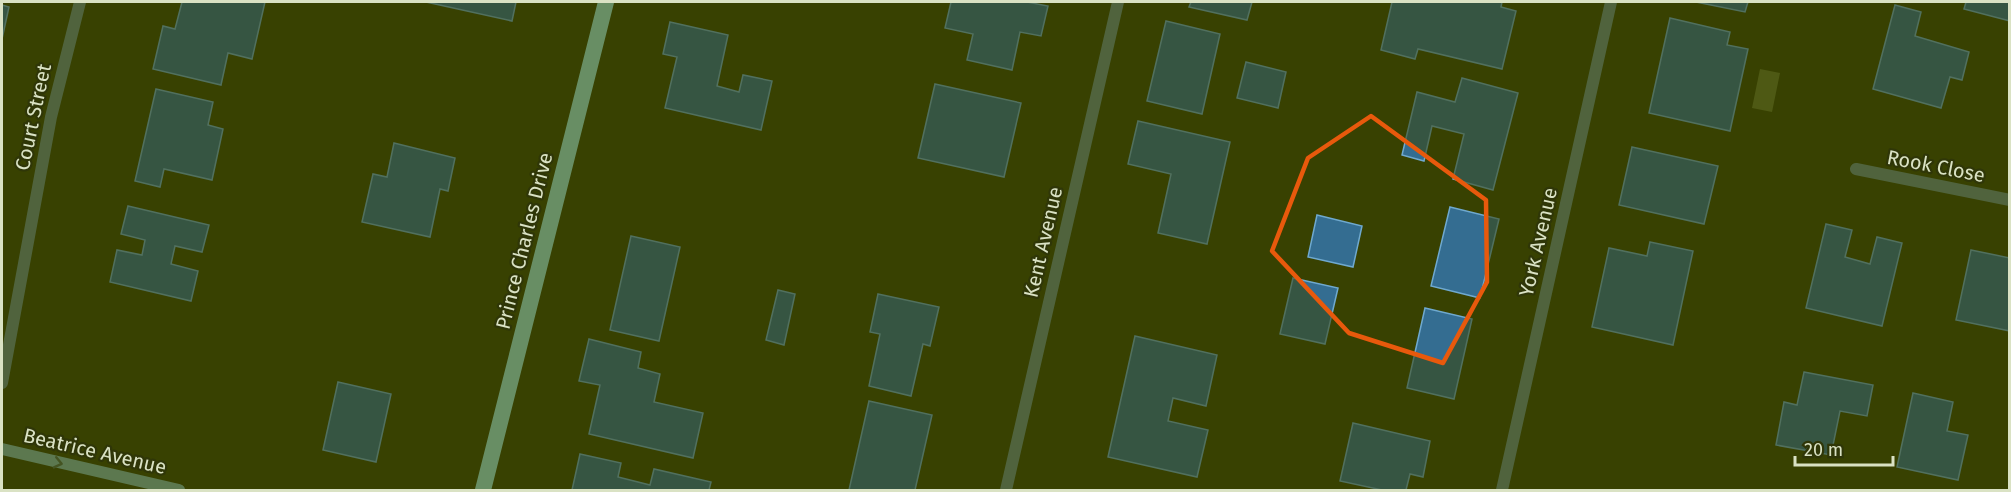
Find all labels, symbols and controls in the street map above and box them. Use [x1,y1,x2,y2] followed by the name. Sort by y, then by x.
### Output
[10,61,56,173] street label: Court Street
[1885,145,1987,187] street label: Rook Close
[490,150,558,332] street label: Prince Charles Drive
[1019,184,1067,300] street label: Kent Avenue
[1514,185,1562,299] street label: York Avenue
[21,423,169,479] street label: Beatrice Avenue
[1795,429,1892,467] scale bar
[1804,439,1843,461] text: 20 m
[53,455,63,468] one-way arrow

